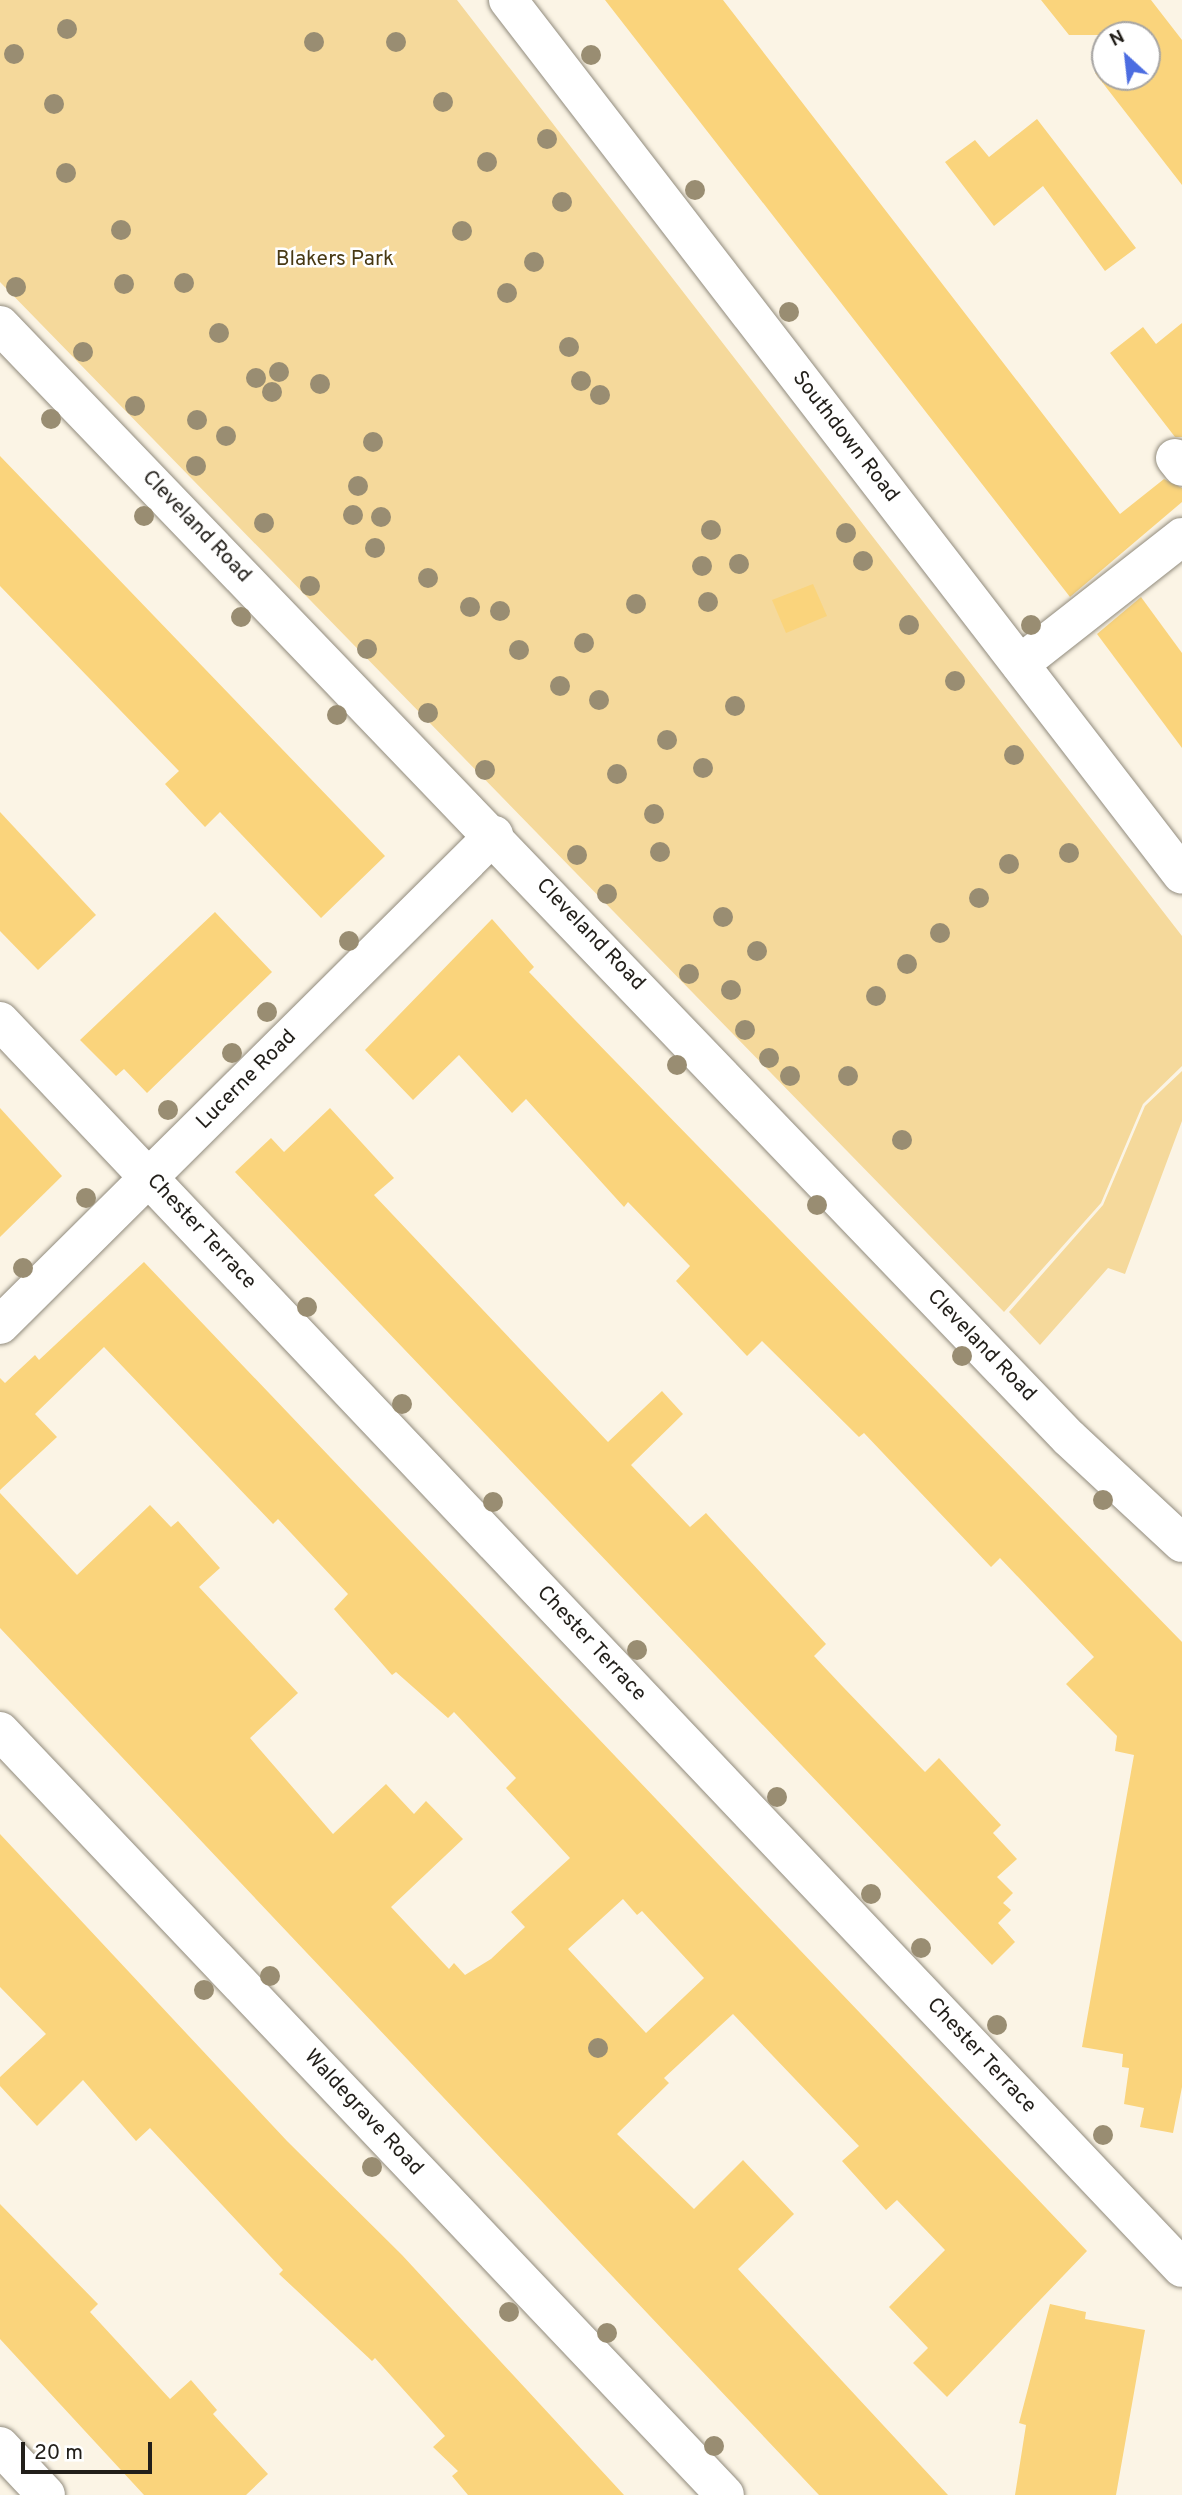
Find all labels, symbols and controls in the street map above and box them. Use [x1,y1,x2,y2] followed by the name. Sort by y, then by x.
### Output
[1091,21,1161,91] north arrow
[1106,25,1129,53] text: N
[276,247,394,273] park label: Blakers Park
[786,367,904,507] street label: Southdown Road
[136,466,256,588] street label: Cleveland Road
[530,874,650,996] street label: Cleveland Road
[192,1025,302,1135] street label: Lucerne Road
[141,1169,261,1295] street label: Chester Terrace
[921,1285,1041,1407] street label: Cleveland Road
[531,1581,651,1707] street label: Chester Terrace
[921,1993,1041,2119] street label: Chester Terrace
[298,2045,428,2181] street label: Waldegrave Road
[24,2428,156,2472] scale bar
[34,2440,83,2467] text: 20 m

